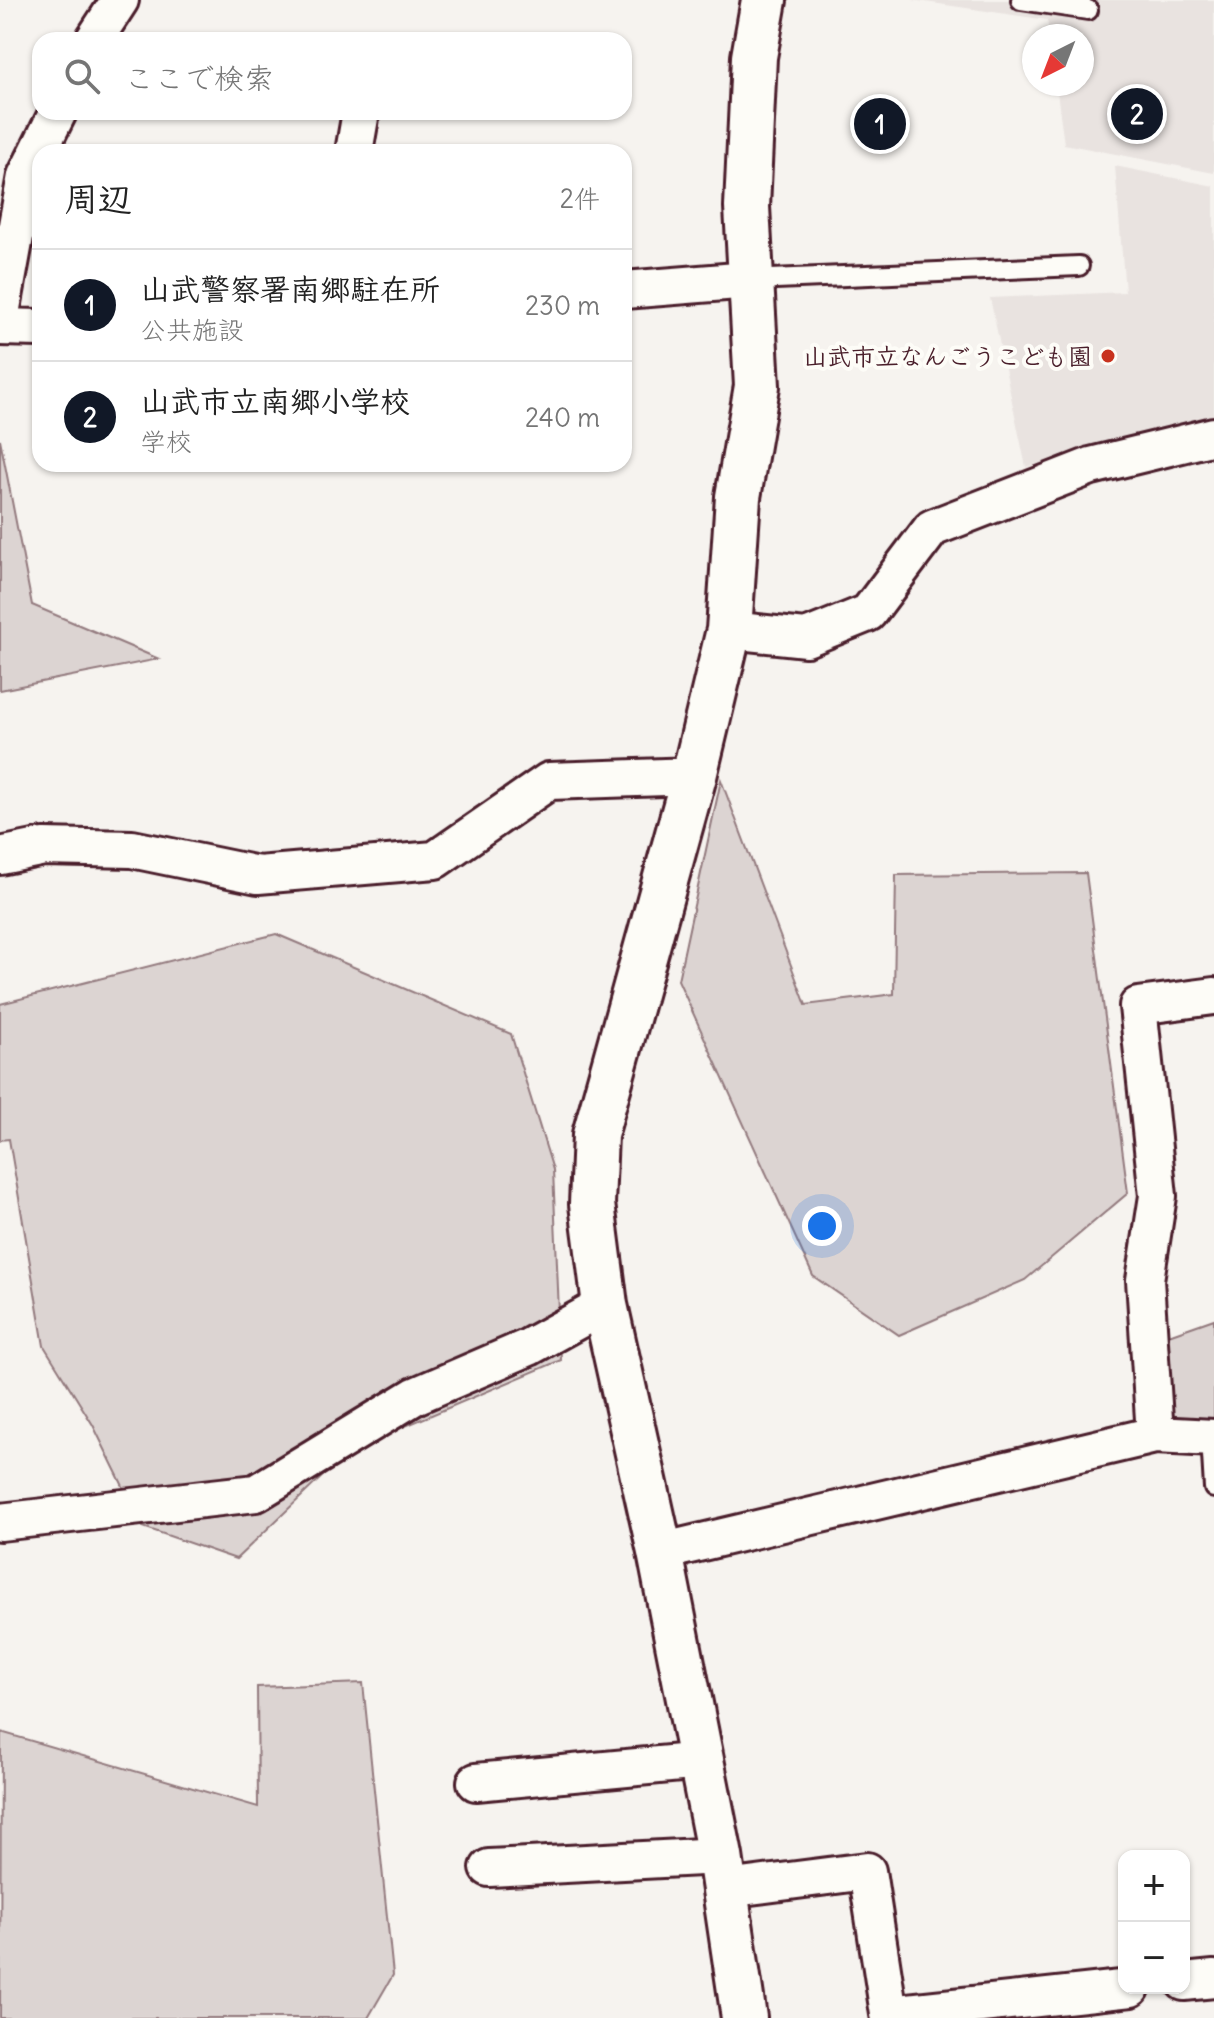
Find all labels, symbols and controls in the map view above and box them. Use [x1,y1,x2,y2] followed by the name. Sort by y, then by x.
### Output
[1022,24,1094,96] north arrow
[32,32,632,120] search box
[60,54,104,98] icon: search
[124,59,274,97] text: ここで検索
[1111,84,1163,144] pin: 2
[854,94,906,154] pin: 1
[64,177,132,220] text: 周辺
[560,182,600,215] text: 2件
[140,270,440,308] text: 山武警察署南郷駐在所
[85,289,95,322] text: 1
[525,289,600,322] text: 230 m
[140,313,244,346] text: 公共施設
[803,341,1092,371] place label: 山武市立なんごうこども園
[1099,347,1117,365] marker: 山武市立なんごうこども園
[140,382,410,420] text: 山武市立南郷小学校
[83,401,97,434] text: 2
[525,401,600,434] text: 240 m
[140,425,192,458] text: 学校
[802,1206,842,1246] your location
[1118,1850,1190,1994] map controls
[1118,1850,1190,1922] button: +
[1118,1922,1190,1994] button: −

